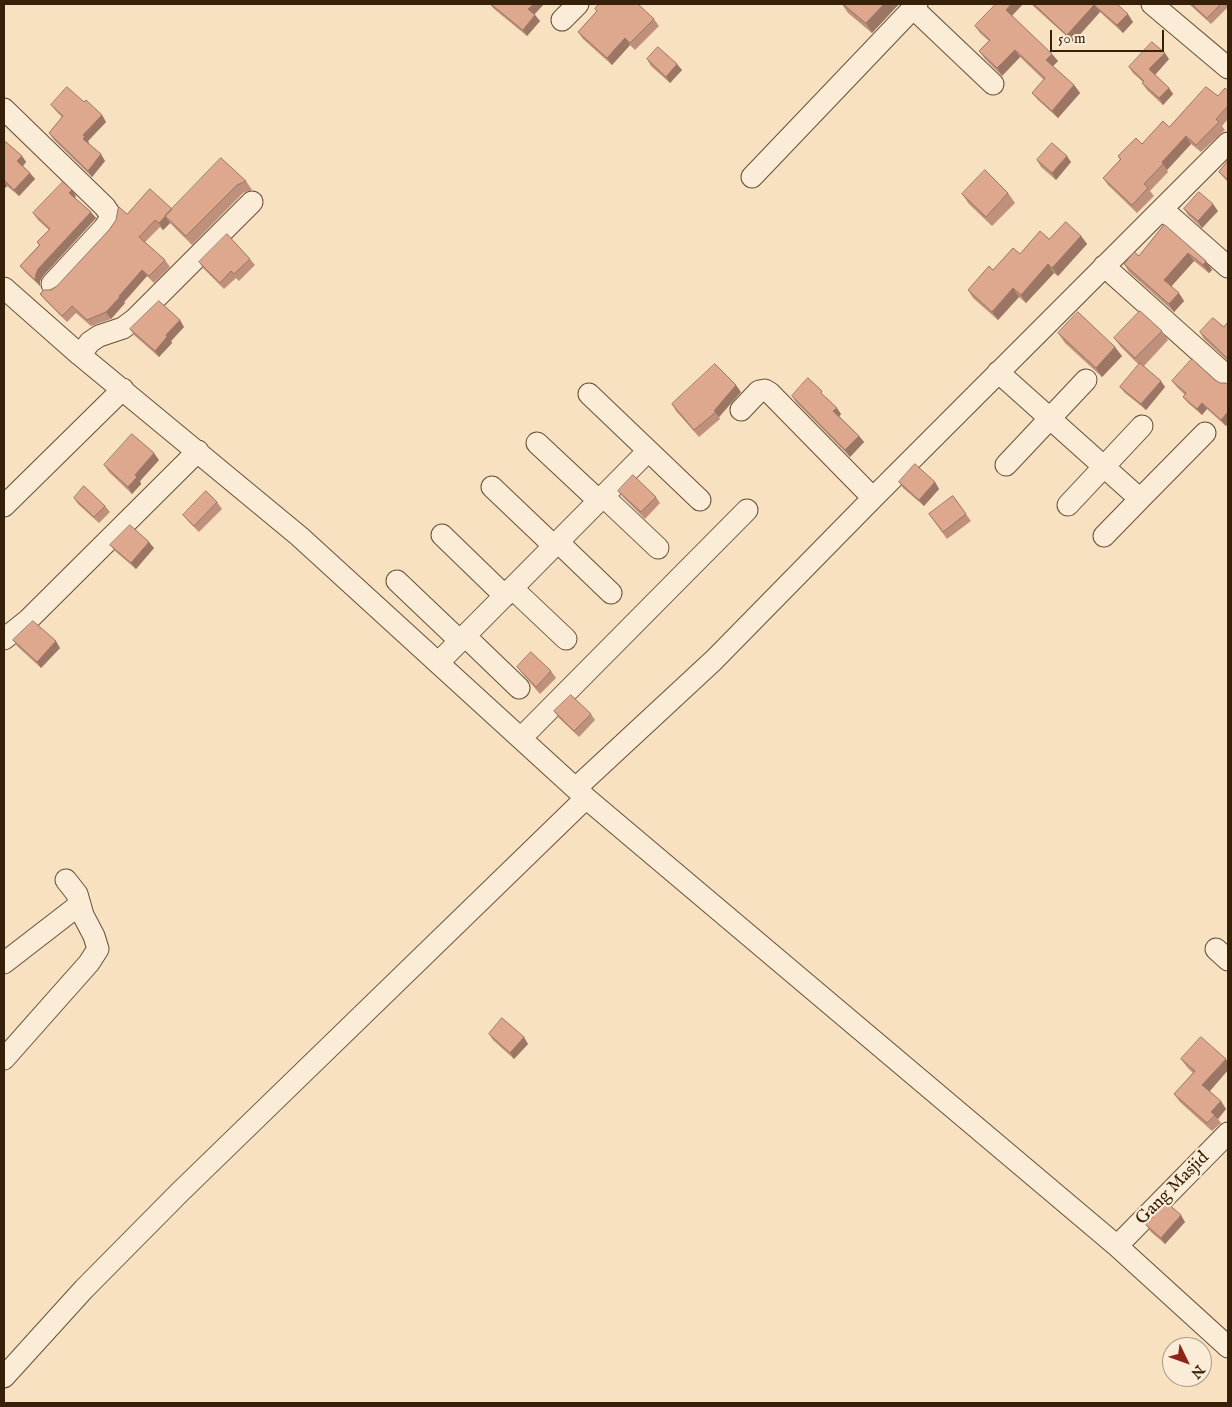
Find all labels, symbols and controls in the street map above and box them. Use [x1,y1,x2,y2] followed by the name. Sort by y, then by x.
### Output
[1052,20,1166,52] scale bar
[1058,29,1086,48] text: 50 m
[1132,1148,1214,1230] street label: Gang Masjid
[1162,1337,1212,1387] north arrow
[1187,1361,1208,1382] text: N

